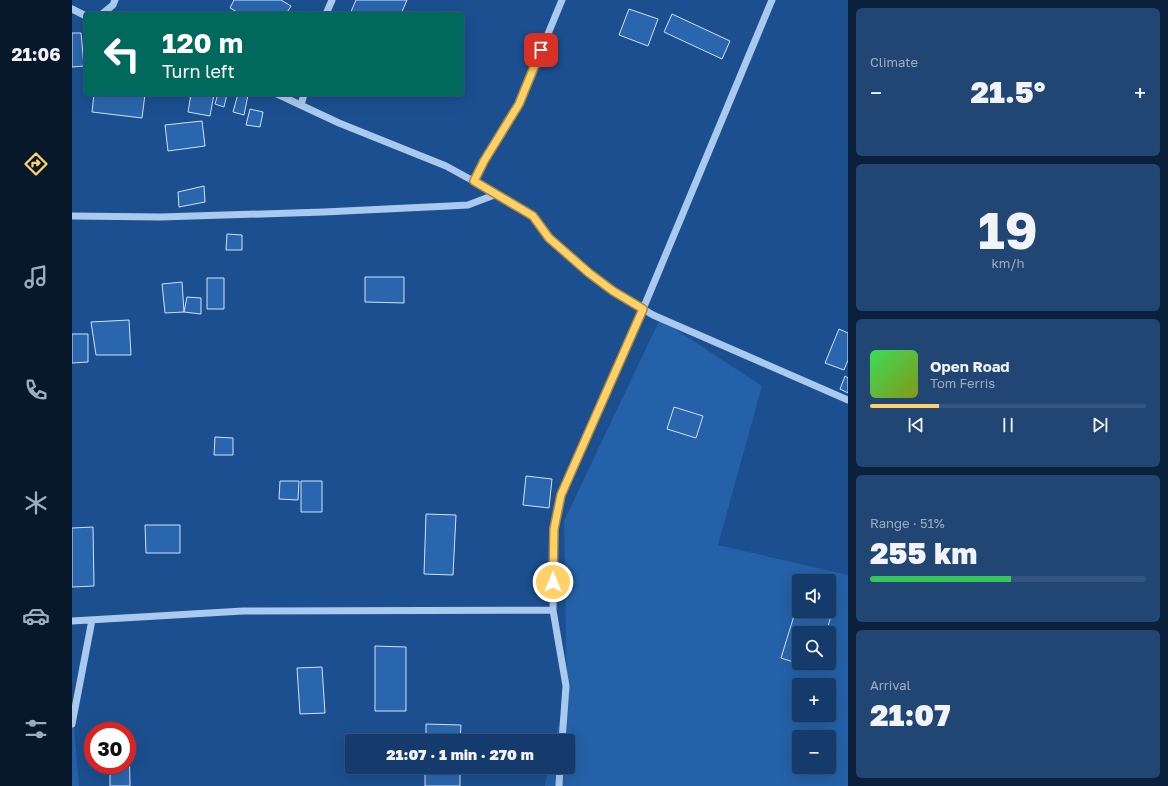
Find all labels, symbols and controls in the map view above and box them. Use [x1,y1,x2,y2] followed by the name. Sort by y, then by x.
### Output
[162,26,243,59] text: 120 m
[96,28,148,80] icon: left
[524,33,558,67] pin
[530,39,552,61] icon: arrive
[11,43,61,65] text: 21:06
[870,54,918,70] text: Climate
[162,60,235,82] text: Turn left
[971,74,1045,110] text: 21.5°
[870,79,882,106] text: −
[1134,79,1146,106] text: +
[22,150,50,178] icon: directions
[978,198,1038,260] text: 19
[991,255,1025,271] text: km/h
[22,263,50,291] icon: music
[930,357,1010,375] text: Open Road
[930,375,995,391] text: Tom Ferris
[22,376,50,404] icon: phone
[905,414,927,436] icon: previous
[997,414,1019,436] icon: pause
[1089,414,1111,436] icon: next
[22,489,50,517] icon: climate
[870,515,945,531] text: Range · 51%
[870,535,977,571] text: 255 km
[532,561,574,603] position arrow
[792,574,836,774] map controls
[792,574,836,618] button: sound
[22,602,50,630] icon: car
[792,626,836,670] button: search
[870,677,911,693] text: Arrival
[792,678,836,722] button: +
[870,697,951,733] text: 21:07
[22,715,50,743] icon: filters
[84,722,136,774] speed limit sign: 30
[792,730,836,774] button: −
[386,745,534,763] text: 21:07 · 1 min · 270 m

